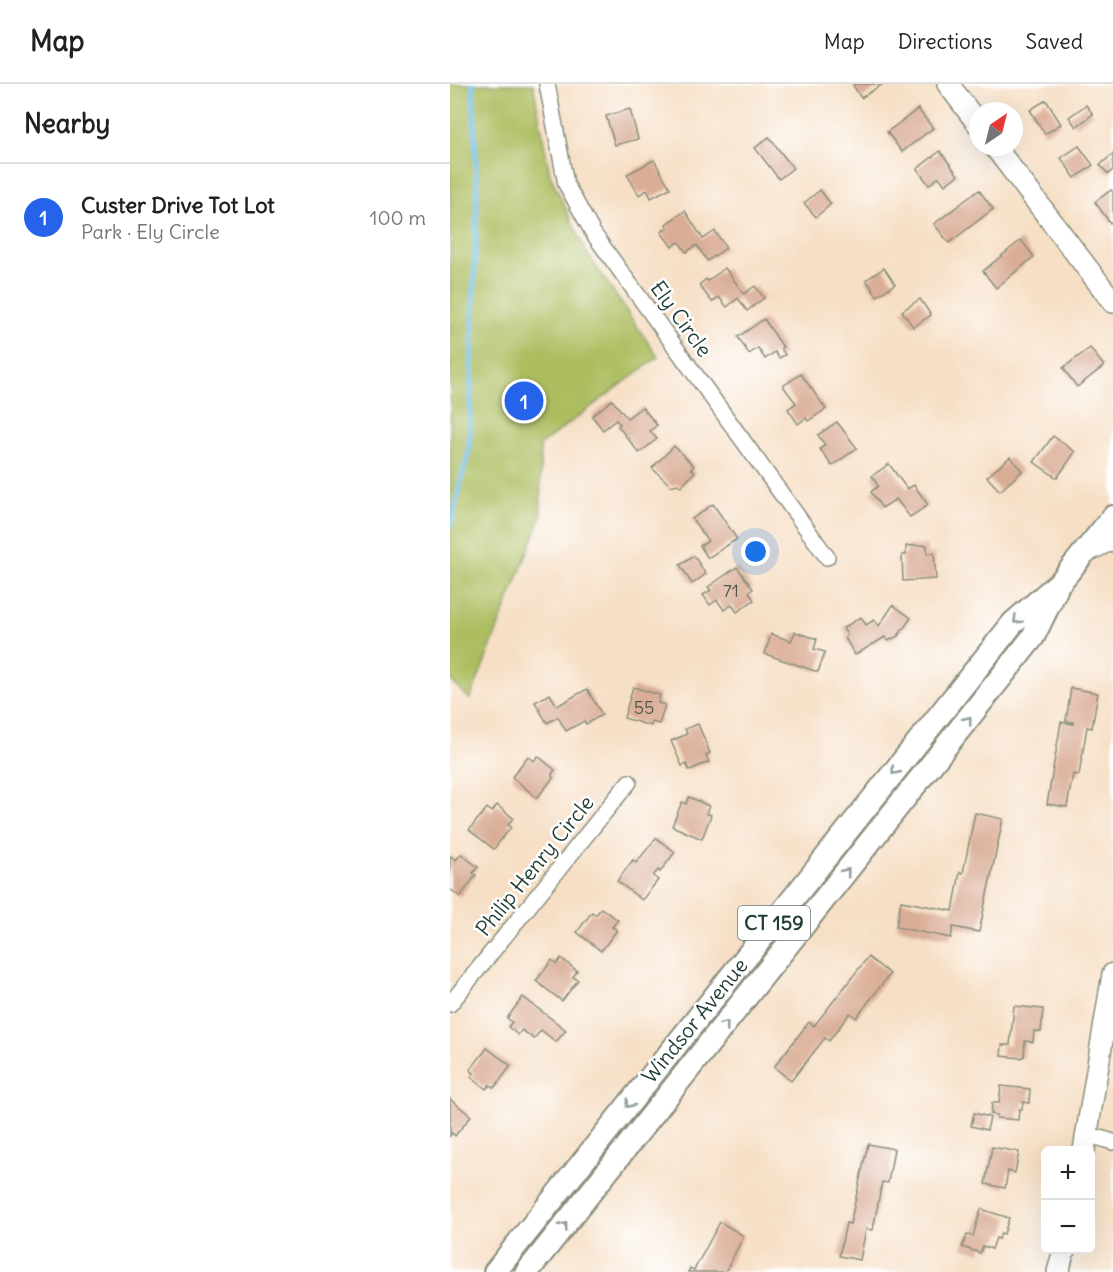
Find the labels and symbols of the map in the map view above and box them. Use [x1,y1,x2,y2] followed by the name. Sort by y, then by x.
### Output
[969,102,1023,156] north arrow
[645,275,718,362] street label: Ely Circle
[504,378,544,424] pin: 1
[741,537,770,566] your location
[723,579,739,602] house number: 71
[1014,612,1025,623] one-way arrow
[634,696,654,719] house number: 55
[960,715,971,726] one-way arrow
[891,764,902,775] one-way arrow
[470,790,600,942] street label: Philip Henry Circle
[839,868,850,879] one-way arrow
[738,906,810,940] road number: CT 159
[636,952,753,1089] street label: Windsor Avenue
[717,1020,728,1031] one-way arrow
[625,1097,636,1108] one-way arrow
[556,1222,567,1233] one-way arrow

